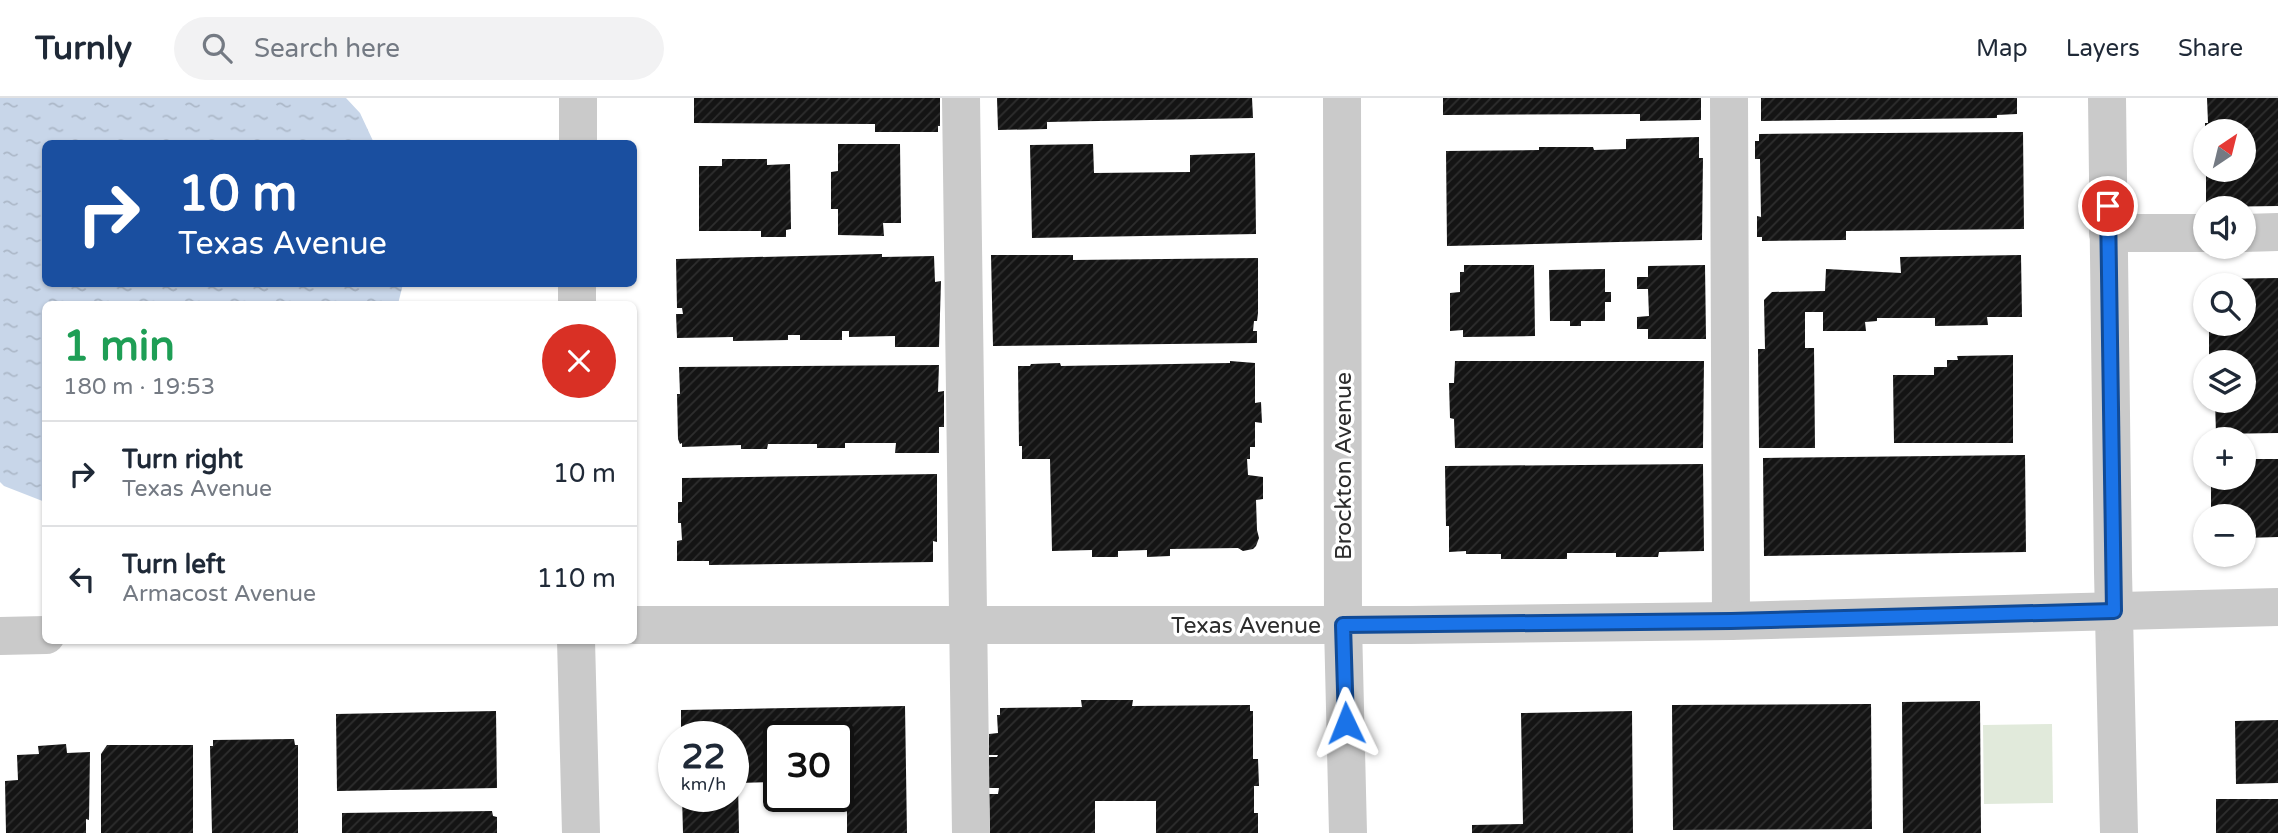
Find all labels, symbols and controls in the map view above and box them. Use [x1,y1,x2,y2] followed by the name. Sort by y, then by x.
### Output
[174,17,664,80] search box
[35,29,132,68] text: Turnly
[198,29,236,67] icon: search
[254,33,400,64] text: Search here
[1976,34,2028,63] text: Map
[2066,34,2140,63] text: Layers
[2178,34,2243,63] text: Share
[2193,119,2256,182] north arrow
[2193,119,2256,567] map controls
[178,165,297,224] text: 10 m
[63,168,154,259] icon: right
[2078,176,2138,236] pin
[2089,187,2127,225] icon: arrive
[2193,196,2256,259] button: sound
[178,225,387,263] text: Texas Avenue
[2193,273,2256,336] button: search
[63,321,175,372] text: 1 min
[542,324,616,398] button: close
[2193,350,2256,413] button: layers
[1330,372,1358,560] street label: Brockton Avenue
[63,373,215,401] text: 180 m · 19:53
[2193,427,2256,490] button: +
[122,444,243,475] text: Turn right
[63,455,101,493] icon: right
[553,458,616,489] text: 10 m
[122,475,272,503] text: Texas Avenue
[2193,504,2256,567] button: −
[122,549,225,580] text: Turn left
[63,560,101,598] icon: left
[536,563,616,594] text: 110 m
[122,580,316,608] text: Armacost Avenue
[1171,612,1321,640] street label: Texas Avenue
[1309,686,1383,760] position arrow
[763,721,854,812] speed limit sign: 30
[682,736,725,778] text: 22
[681,773,726,795] text: km/h

